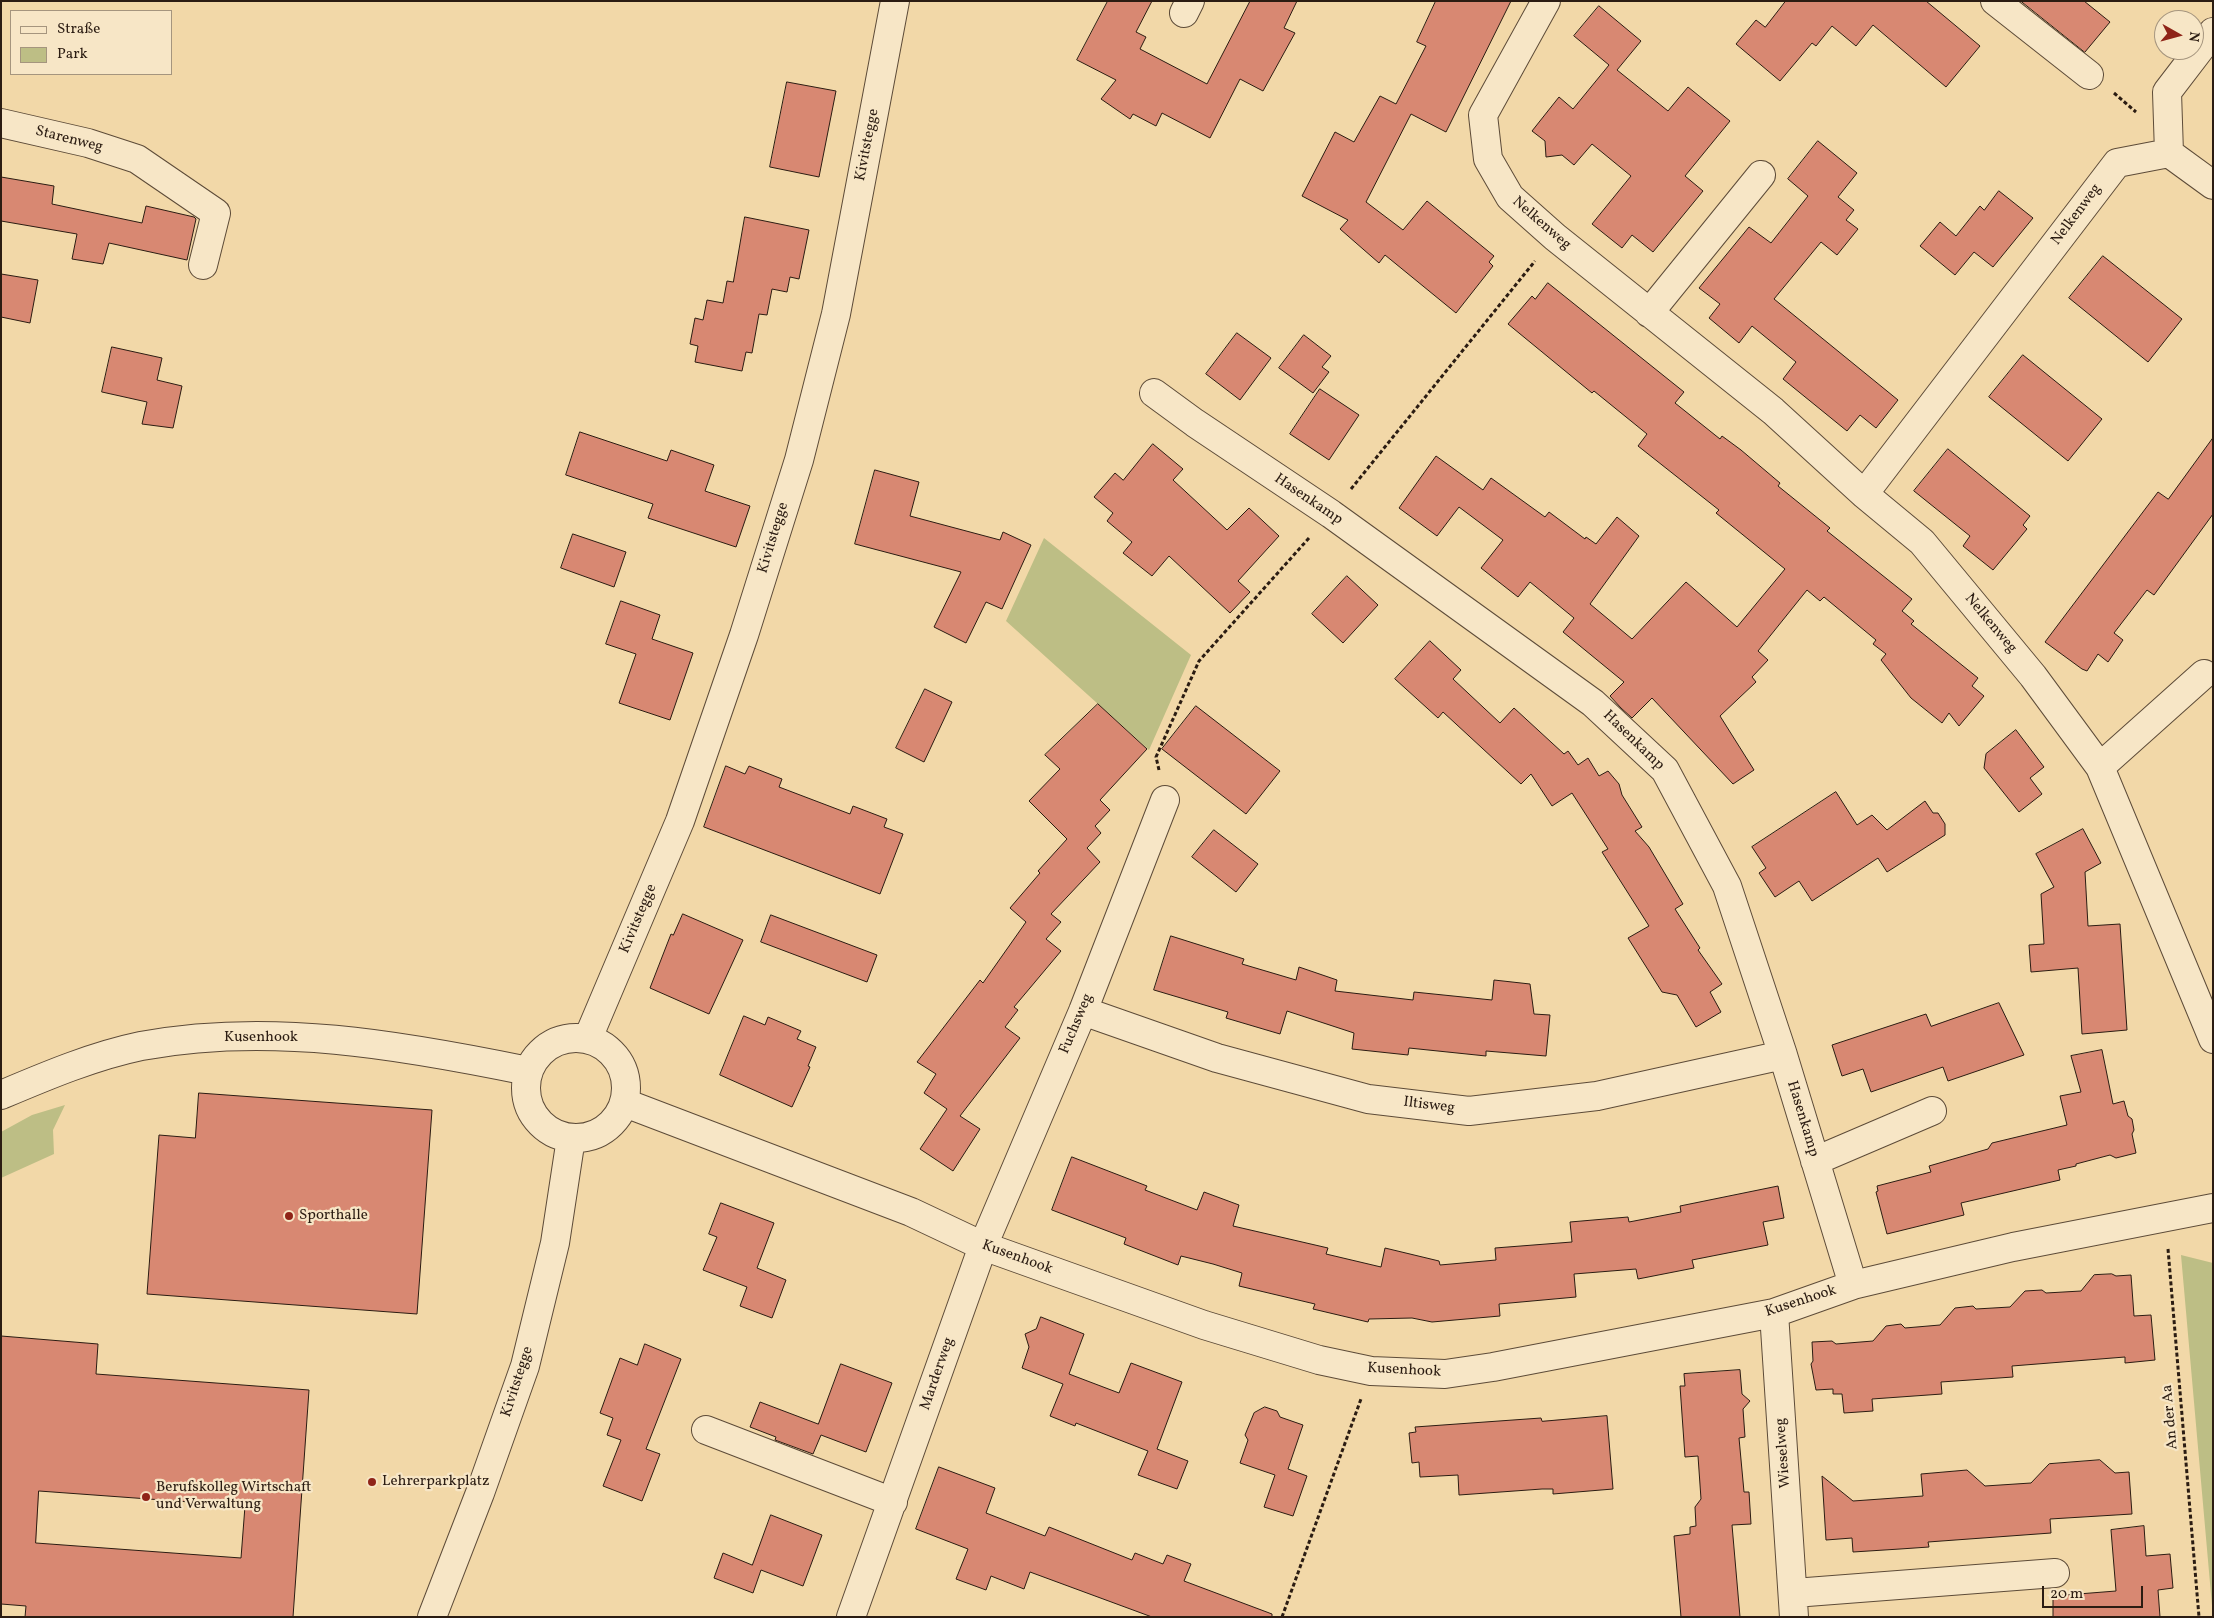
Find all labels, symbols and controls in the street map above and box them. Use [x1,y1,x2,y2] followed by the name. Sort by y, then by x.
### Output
[10,10,172,75] legend
[2154,10,2204,60] north arrow
[57,19,100,40] text: Straße
[2183,31,2203,43] text: N
[57,44,88,65] text: Park
[852,107,884,183] street label: Kivitstegge
[33,123,105,157] street label: Starenweg
[2048,181,2106,249] street label: Nelkenweg
[1508,193,1574,255] street label: Nelkenweg
[1270,471,1346,529] street label: Hasenkamp
[755,500,793,576] street label: Kivitstegge
[1960,590,2020,658] street label: Nelkenweg
[1598,707,1668,775] street label: Hasenkamp
[616,882,662,956] street label: Kivitstegge
[1056,991,1098,1057] street label: Fuchsweg
[224,1029,298,1047] street label: Kusenhook
[1782,1079,1822,1159] street label: Hasenkamp
[1402,1094,1456,1118] street label: Iltisweg
[299,1207,368,1225] place label: Sporthalle
[283,1210,295,1222] marker: Sporthalle
[979,1237,1055,1279] street label: Kusenhook
[1763,1282,1839,1322] street label: Kusenhook
[917,1335,959,1413] street label: Marderweg
[498,1344,538,1420] street label: Kivitstegge
[1367,1360,1441,1382] street label: Kusenhook
[2159,1384,2183,1450] street label: An der Aa
[1773,1417,1795,1489] street label: Wieselweg
[382,1473,490,1491] place label: Lehrerparkplatz
[366,1476,378,1488] marker: Lehrerparkplatz
[156,1479,311,1514] place label: Berufskolleg Wirtschaft und Verwaltung
[140,1491,152,1503] marker: Berufskolleg Wirtschaft und Verwaltung
[2044,1576,2145,1608] scale bar
[2050,1584,2083,1605] text: 20 m

